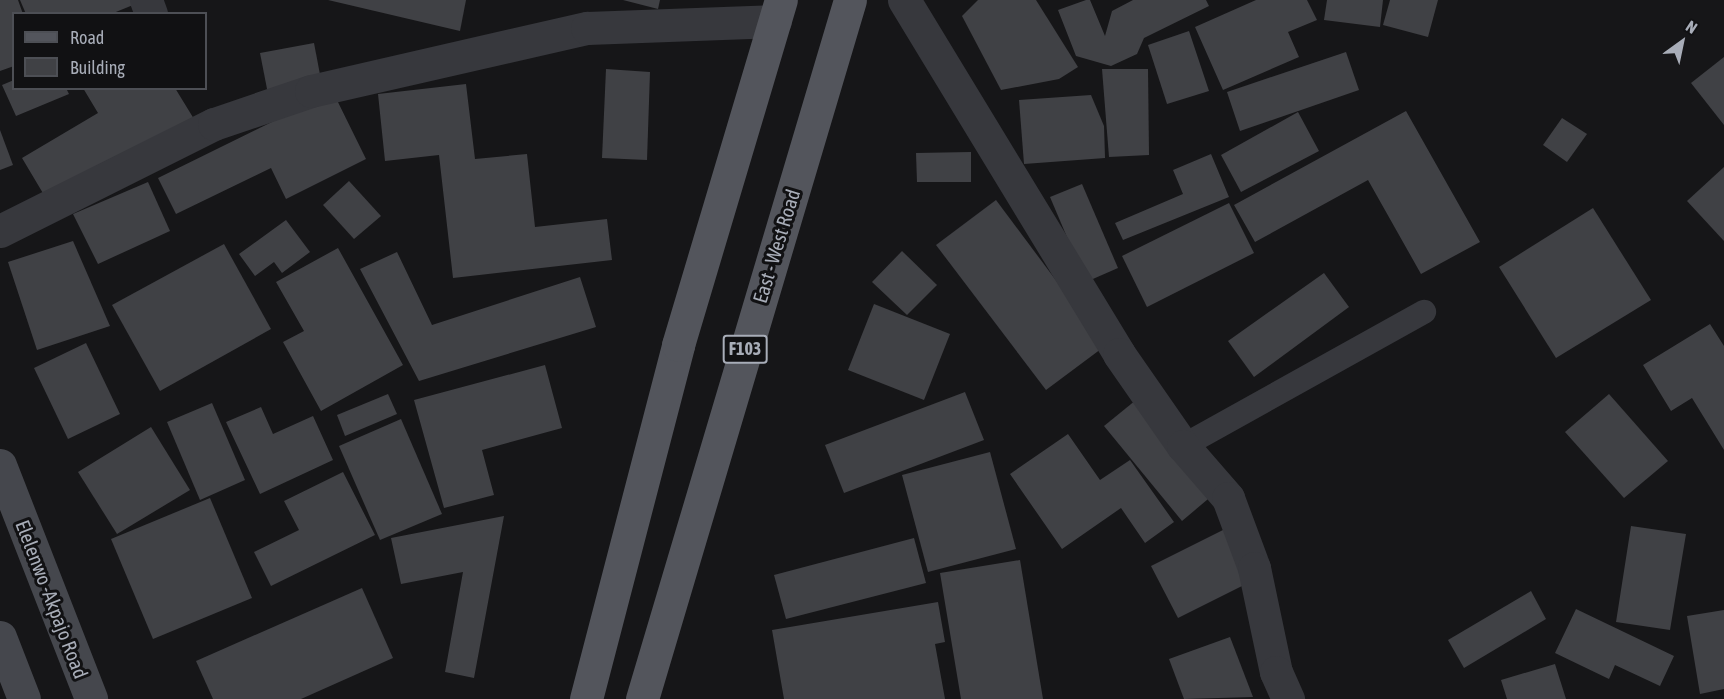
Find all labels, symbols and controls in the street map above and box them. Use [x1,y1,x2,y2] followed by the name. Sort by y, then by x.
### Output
[12,12,207,90] legend
[1652,12,1712,72] north arrow
[1683,17,1701,37] text: N
[70,27,104,48] text: Road
[70,57,125,78] text: Building
[747,186,805,306] street label: East - West Road
[722,334,768,364] road number: F103
[11,516,93,682] street label: Elelenwo -Akpajo Road

